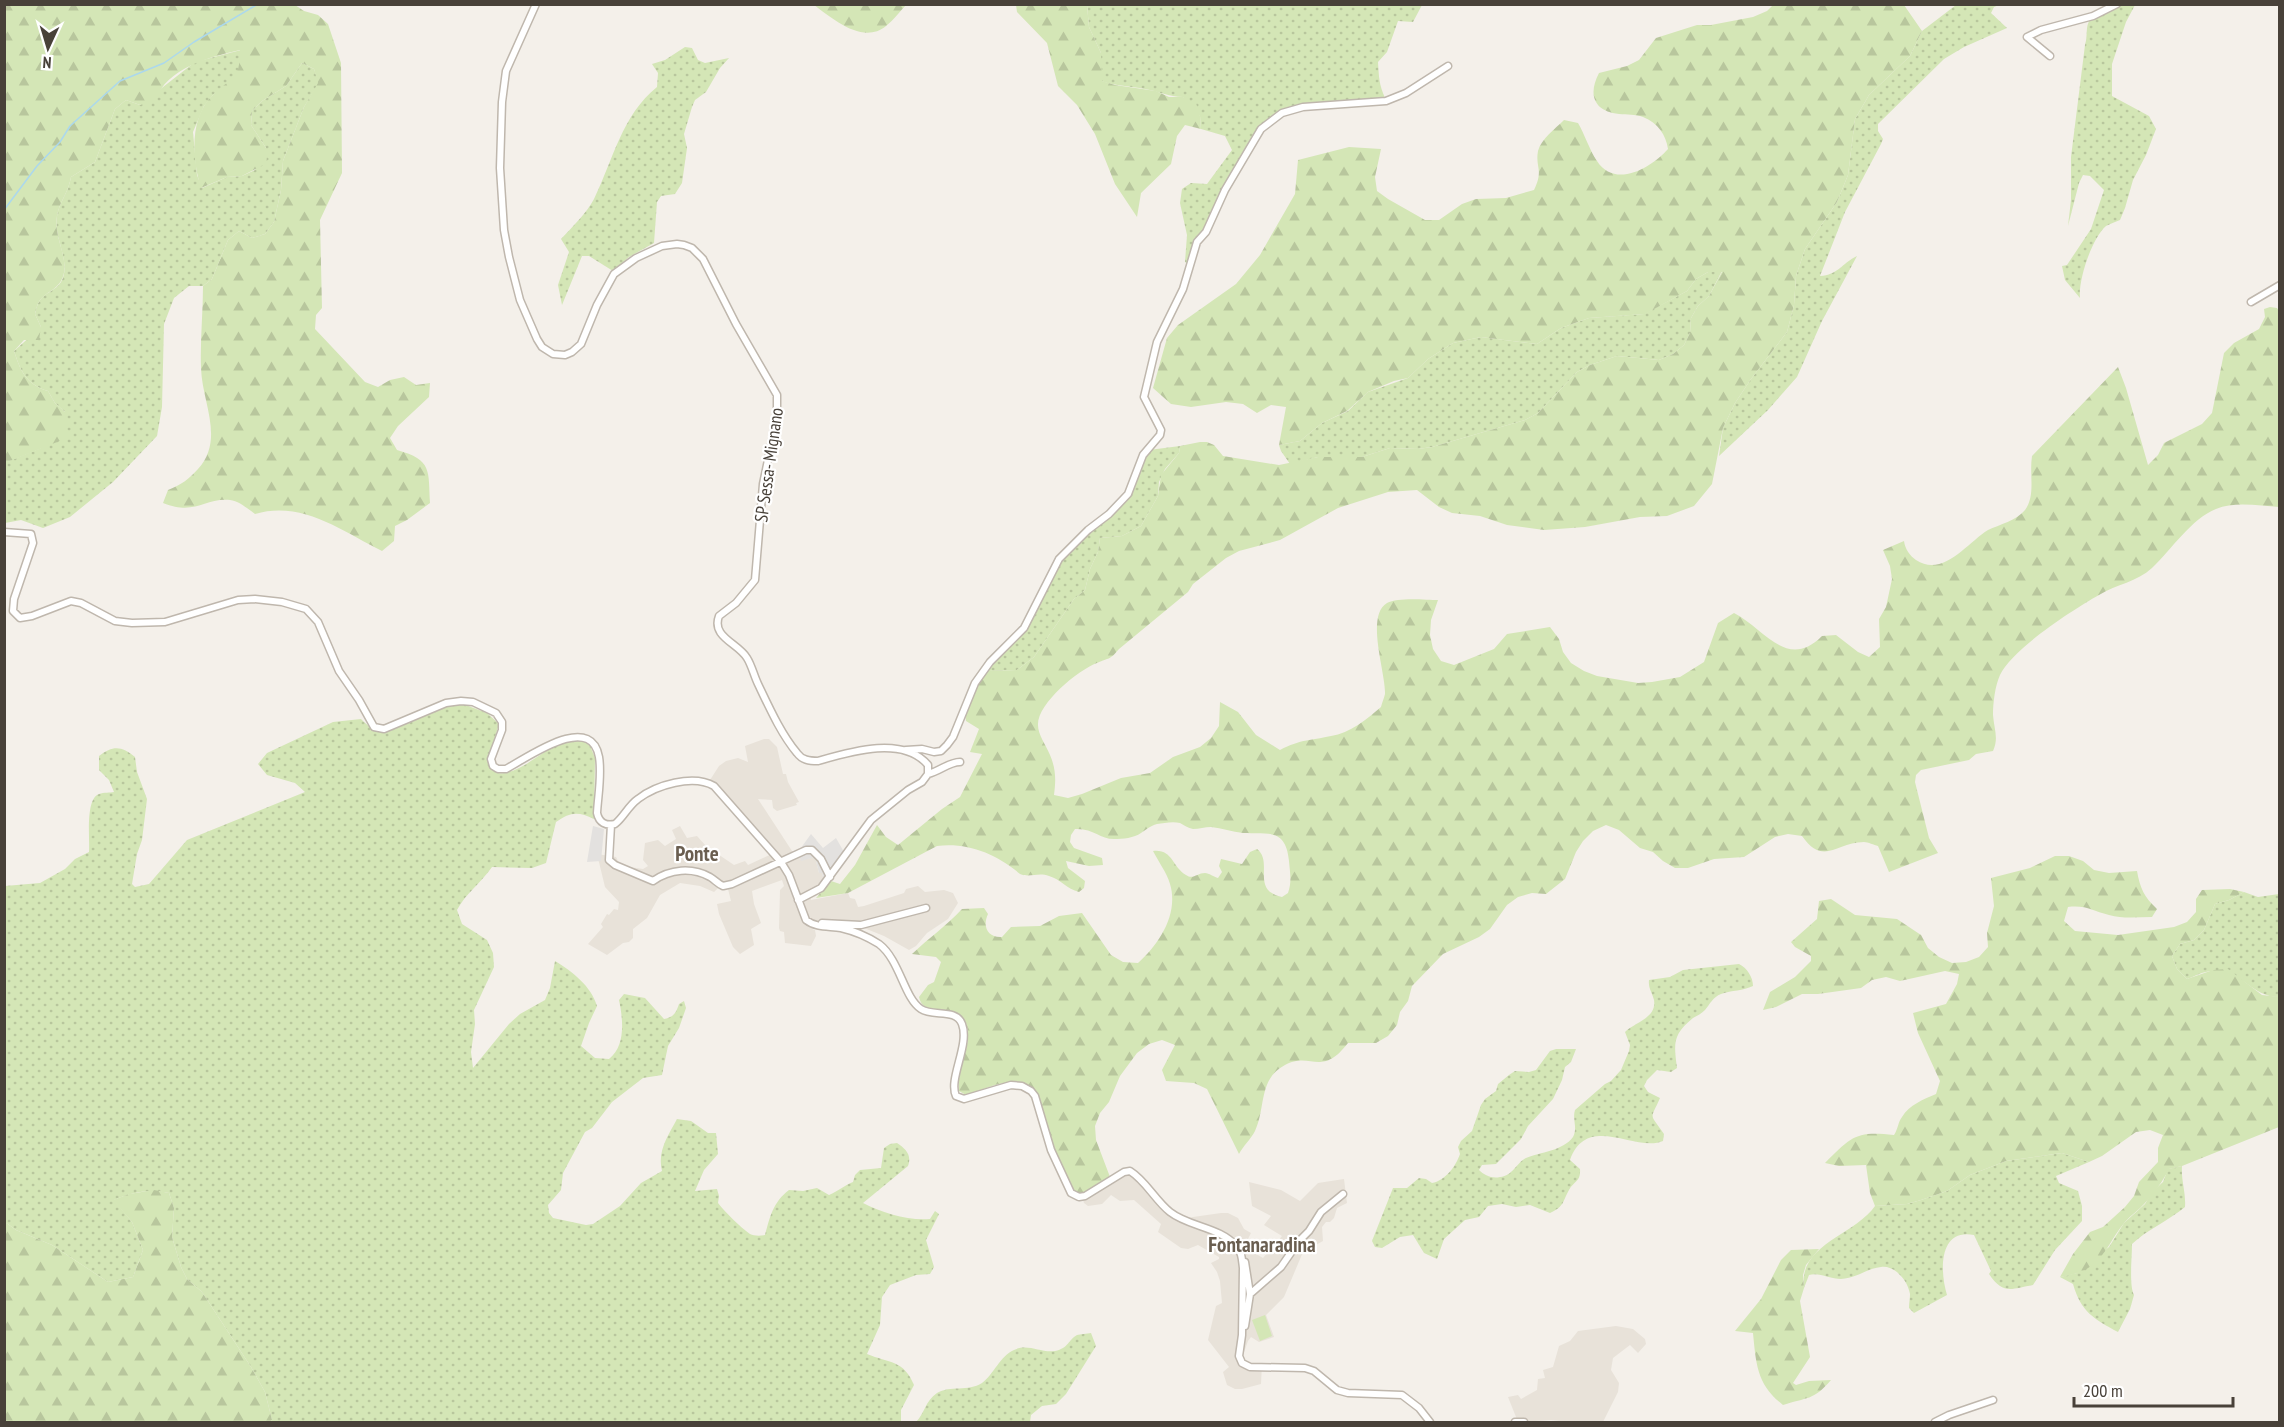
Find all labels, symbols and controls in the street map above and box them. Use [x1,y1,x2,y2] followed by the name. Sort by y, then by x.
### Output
[18,18,78,78] north arrow
[42,53,52,73] text: N
[749,406,788,524] street label: SP Sessa- Mignano
[675,840,719,867] district label: Ponte
[1208,1231,1316,1258] district label: Fontanaradina
[2074,1370,2233,1408] scale bar
[2083,1379,2123,1402] text: 200 m

